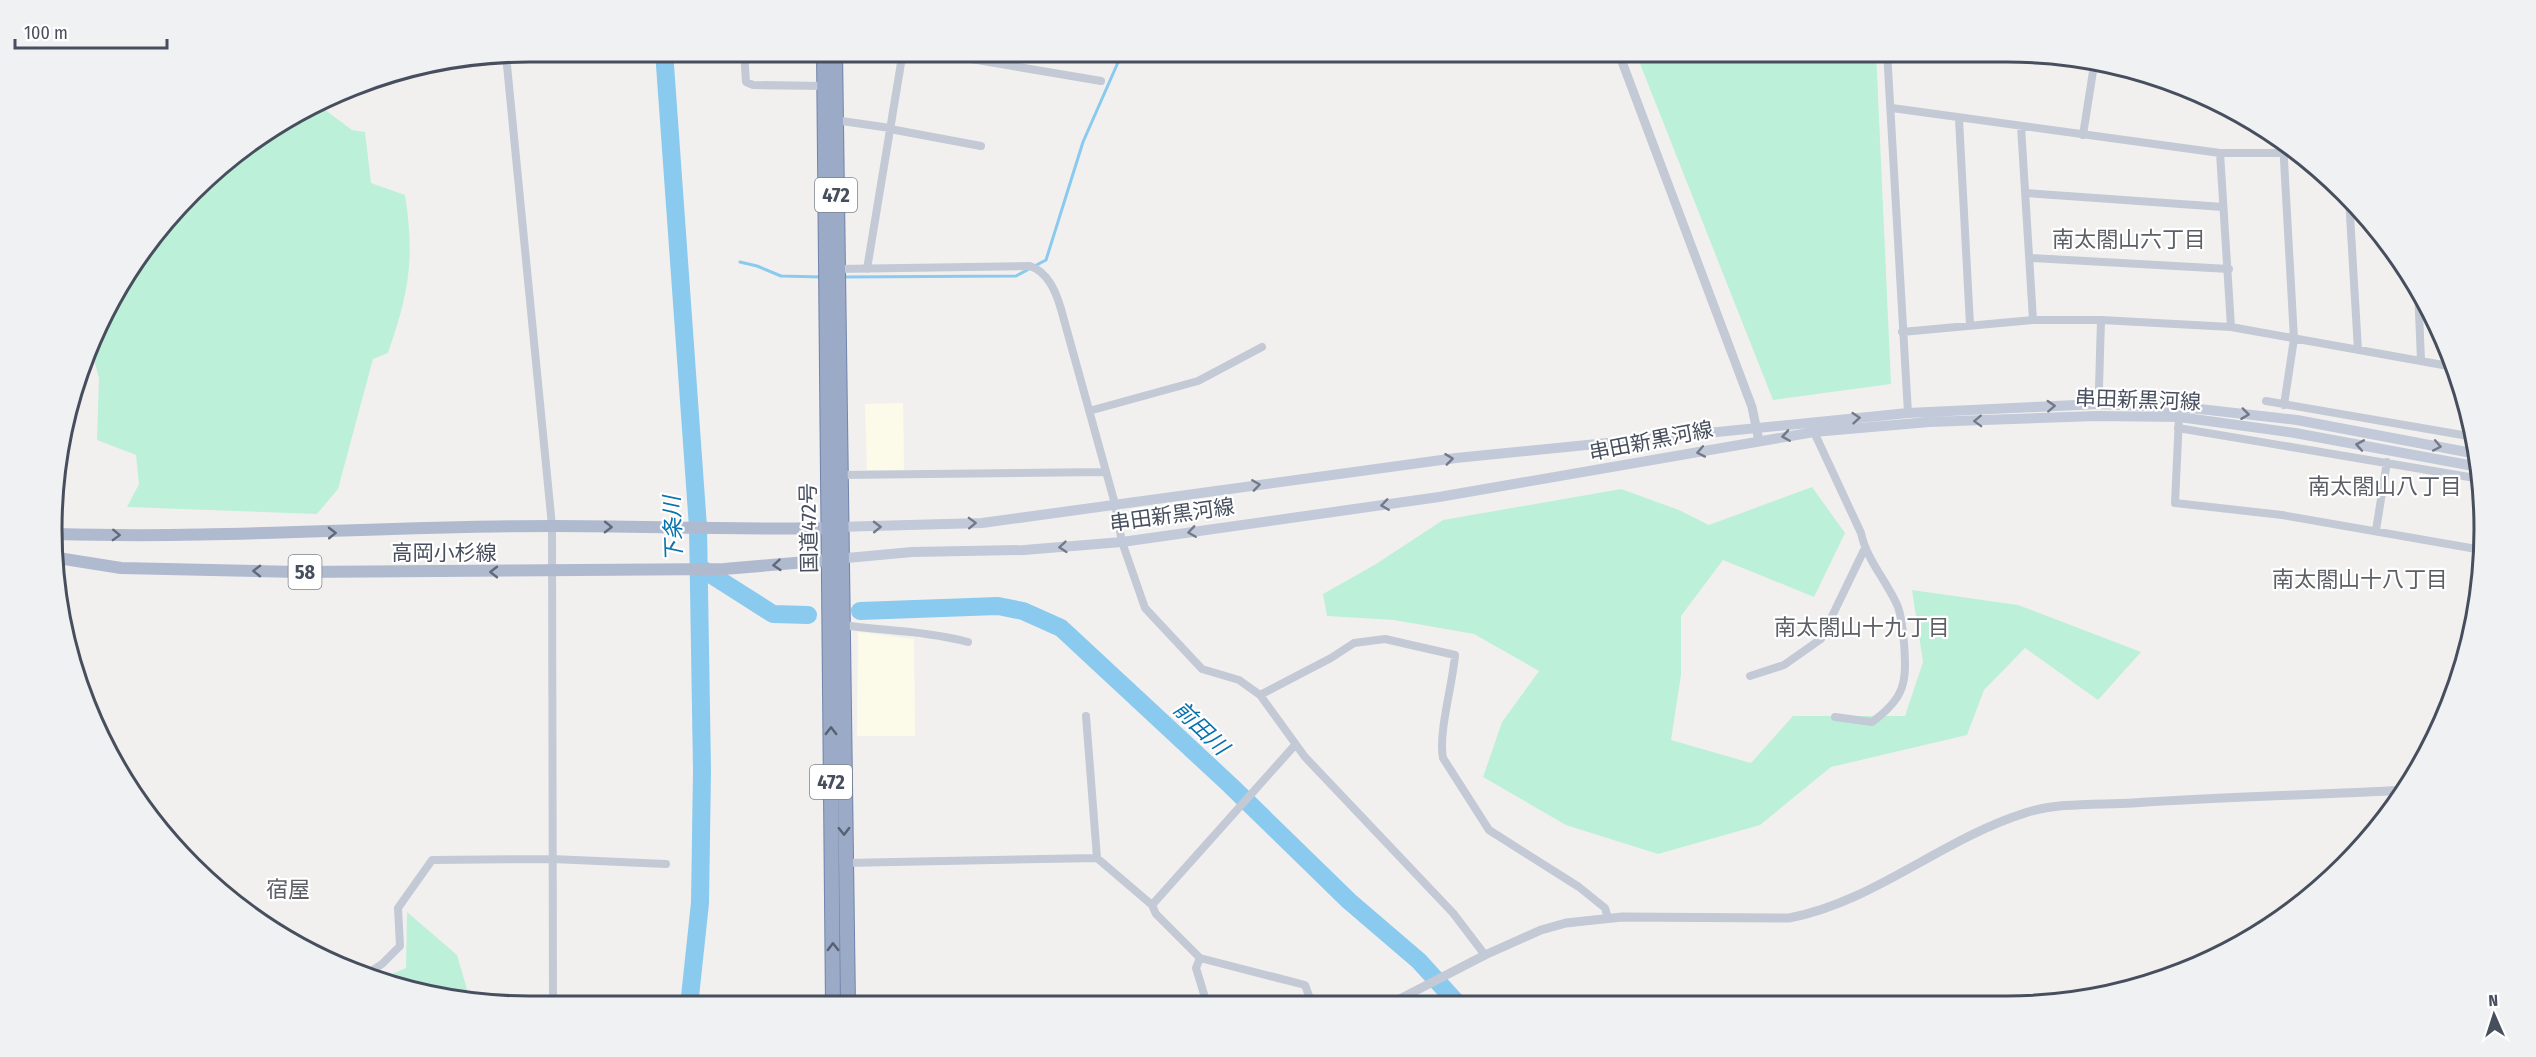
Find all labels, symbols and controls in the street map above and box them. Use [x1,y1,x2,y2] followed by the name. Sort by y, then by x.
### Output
[15,12,166,50] scale bar
[24,22,68,44] text: 100 m
[815,178,857,212] road number: 472
[2052,226,2206,253] district label: 南太閤山六丁目
[2075,385,2201,415] street label: 串田新黒河線
[2046,399,2055,412] one-way arrow
[2240,408,2250,420] one-way arrow
[1851,412,1860,425] one-way arrow
[1973,414,1982,427] one-way arrow
[1587,416,1715,466] street label: 串田新黒河線
[1782,429,1792,442] one-way arrow
[2355,439,2365,452] one-way arrow
[2433,440,2442,452] one-way arrow
[1696,445,1706,458] one-way arrow
[1445,454,1454,466] one-way arrow
[2308,473,2462,500] district label: 南太閤山八丁目
[1251,480,1261,492] one-way arrow
[795,483,823,573] street label: 国道472号
[1108,493,1236,537] street label: 串田新黒河線
[658,494,688,562] water label: 下条川
[1380,498,1389,511] one-way arrow
[967,517,976,530] one-way arrow
[603,520,612,533] one-way arrow
[872,520,881,533] one-way arrow
[327,526,336,539] one-way arrow
[1187,526,1196,538] one-way arrow
[111,529,120,542] one-way arrow
[392,540,497,566] street label: 高岡小杉線
[1059,540,1068,553] one-way arrow
[288,555,322,589] road number: 58
[772,558,781,571] one-way arrow
[253,565,262,577] one-way arrow
[490,566,499,578] one-way arrow
[2272,566,2448,593] district label: 南太閤山十八丁目
[1774,614,1950,641] district label: 南太閤山十九丁目
[1168,695,1236,762] water label: 前田川
[825,726,837,735] one-way arrow
[810,765,852,799] road number: 472
[838,826,850,835] one-way arrow
[266,876,310,903] district label: 宿屋
[827,942,839,951] one-way arrow
[2464,985,2524,1045] north arrow
[2488,991,2499,1010] text: N

